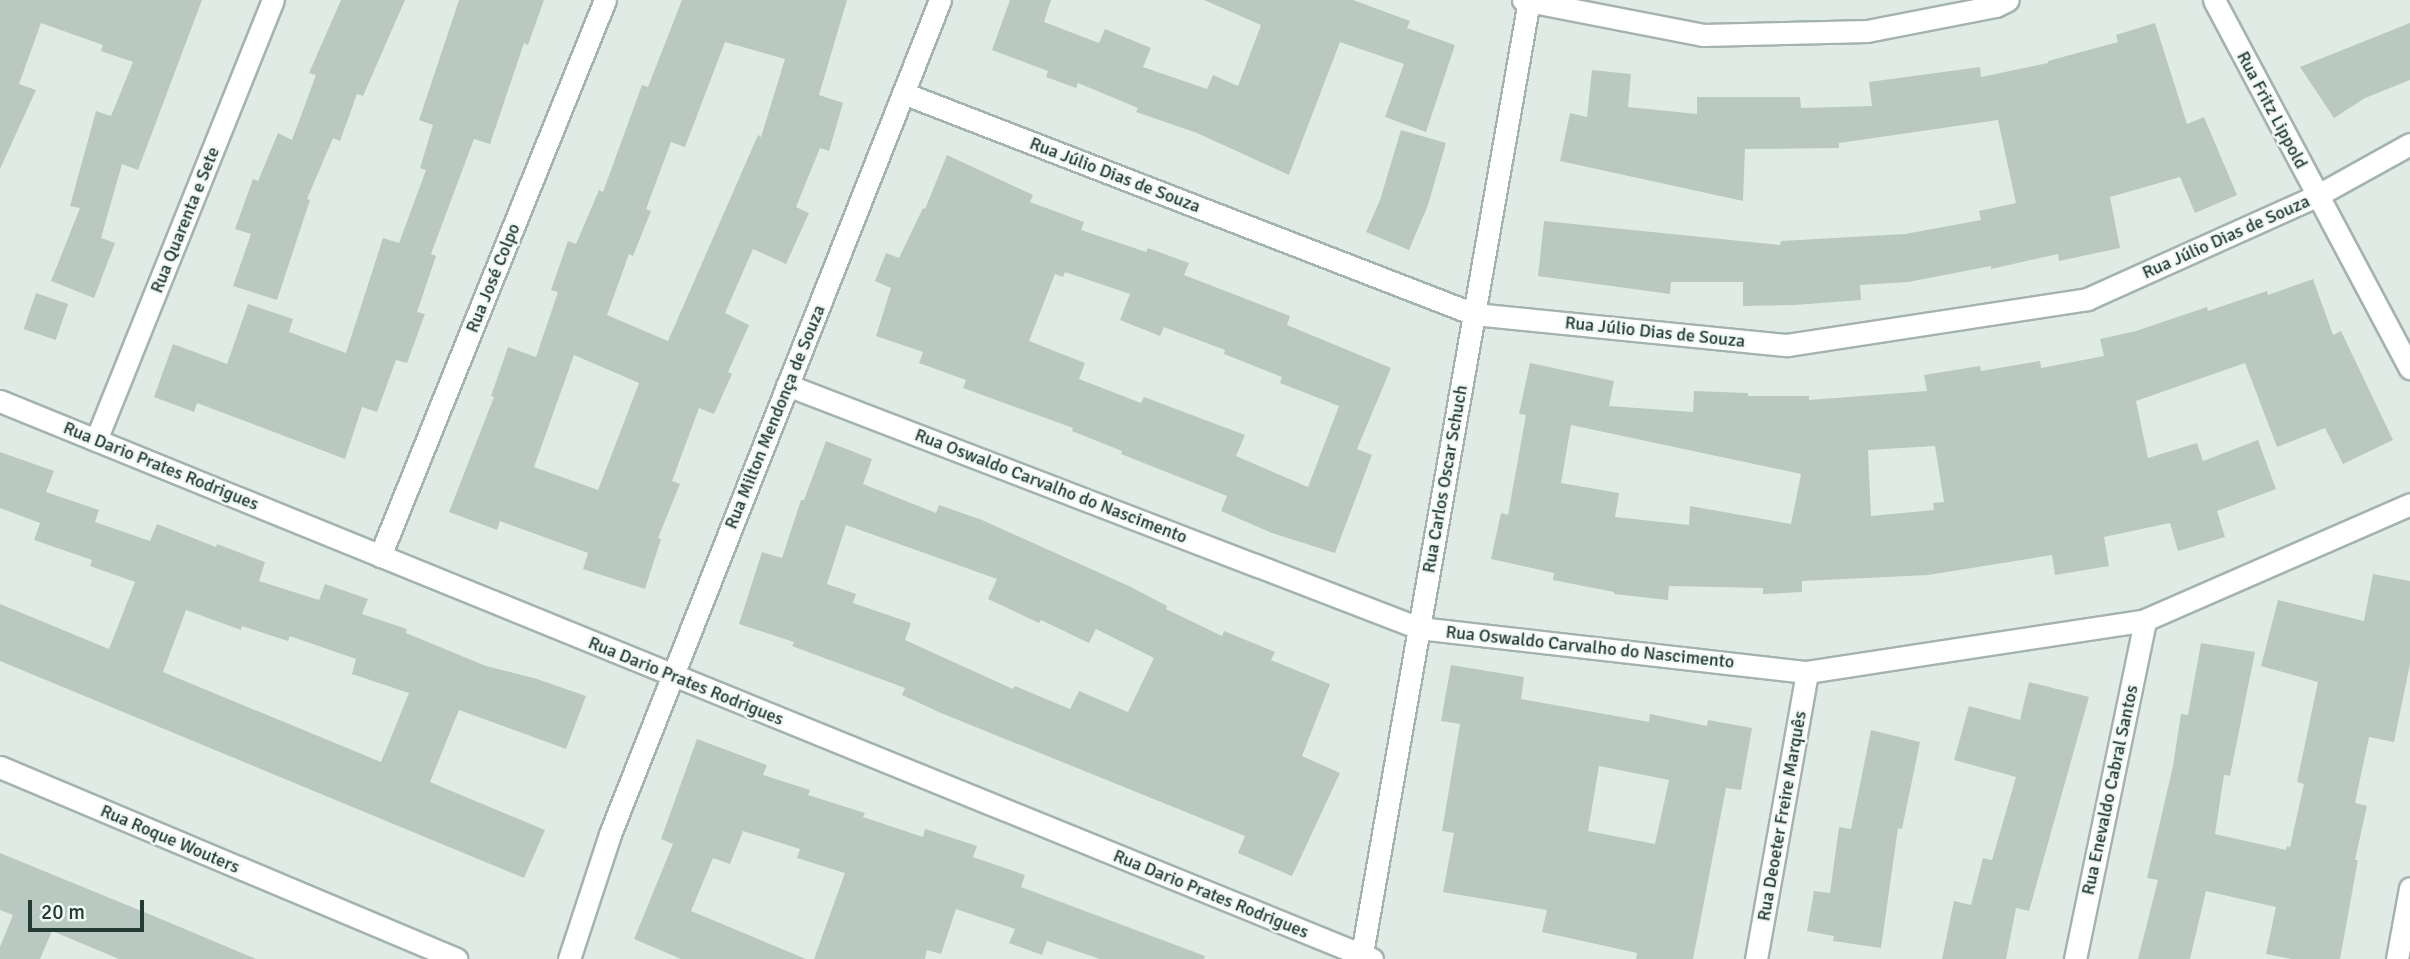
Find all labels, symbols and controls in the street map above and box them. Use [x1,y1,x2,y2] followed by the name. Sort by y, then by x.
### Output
[2232,48,2312,172] street label: Rua Fritz Lippold
[1027,132,1203,218] street label: Rua Júlio Dias de Souza
[146,144,224,296] street label: Rua Quarenta e Sete
[2139,190,2313,284] street label: Rua Júlio Dias de Souza
[461,220,525,336] street label: Rua José Colpo
[720,302,830,532] street label: Rua Milton Mendonça de Souza
[1564,312,1746,352] street label: Rua Júlio Dias de Souza
[1418,383,1472,575] street label: Rua Carlos Oscar Schuch
[60,417,262,515] street label: Rua Dario Prates Rodrigues
[912,424,1190,548] street label: Rua Oswaldo Carvalho do Nascimento
[1445,621,1735,673] street label: Rua Oswaldo Carvalho do Nascimento
[585,632,787,730] street label: Rua Dario Prates Rodrigues
[2077,683,2143,897] street label: Rua Enevaldo Cabral Santos
[1753,709,1811,923] street label: Rua Deoeter Freire Marquês
[97,800,243,878] street label: Rua Roque Wouters
[1110,845,1312,943] street label: Rua Dario Prates Rodrigues
[32,886,147,930] scale bar
[41,899,85,925] text: 20 m

